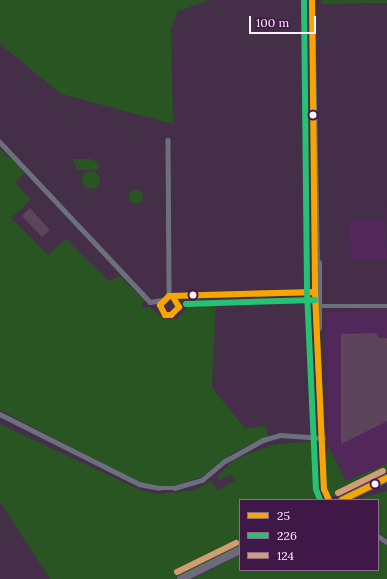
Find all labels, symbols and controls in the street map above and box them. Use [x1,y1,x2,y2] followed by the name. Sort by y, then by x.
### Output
[251,8,318,34] scale bar
[256,15,289,30] text: 100 m
[308,110,318,120] unlabelled marker
[188,290,198,300] unlabelled marker
[370,479,380,489] unlabelled marker
[239,499,379,571] legend
[277,508,290,523] text: 25
[277,528,297,543] text: 226
[277,548,294,563] text: 124

